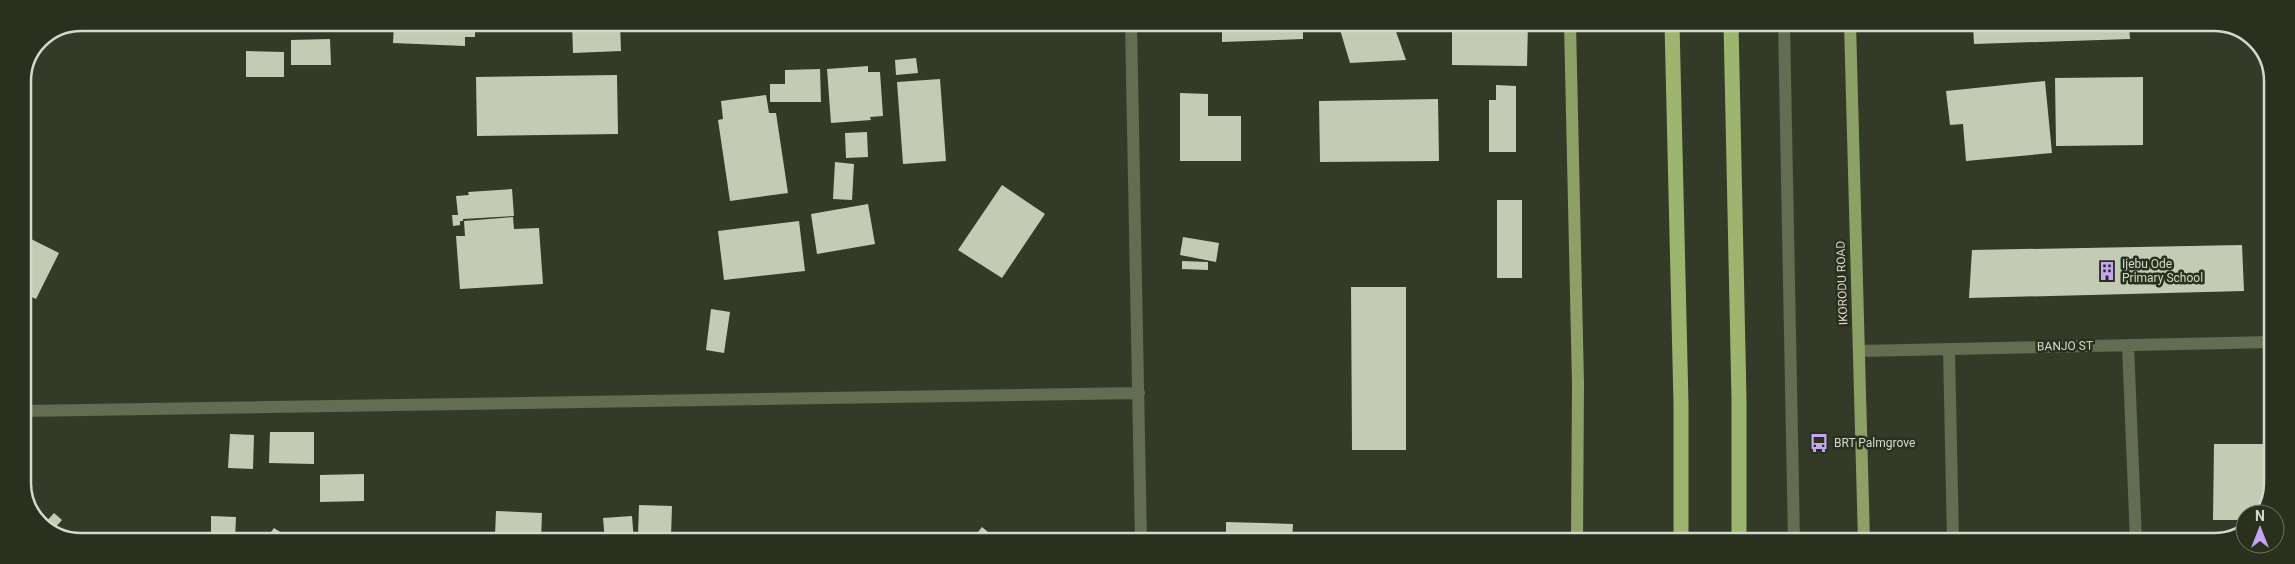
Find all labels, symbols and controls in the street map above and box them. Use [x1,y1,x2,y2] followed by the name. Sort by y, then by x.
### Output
[1834,240,1850,325] street label: IKORODU ROAD
[2122,257,2203,285] place label: Ijebu Ode Primary School
[2096,260,2118,282] building icon: Ijebu Ode Primary School
[2037,339,2093,353] street label: BANJO ST
[1808,432,1830,454] bus stop icon: BRT Palmgrove
[1834,436,1915,450] place label: BRT Palmgrove
[2235,504,2285,554] north arrow
[2255,508,2265,524] text: N

